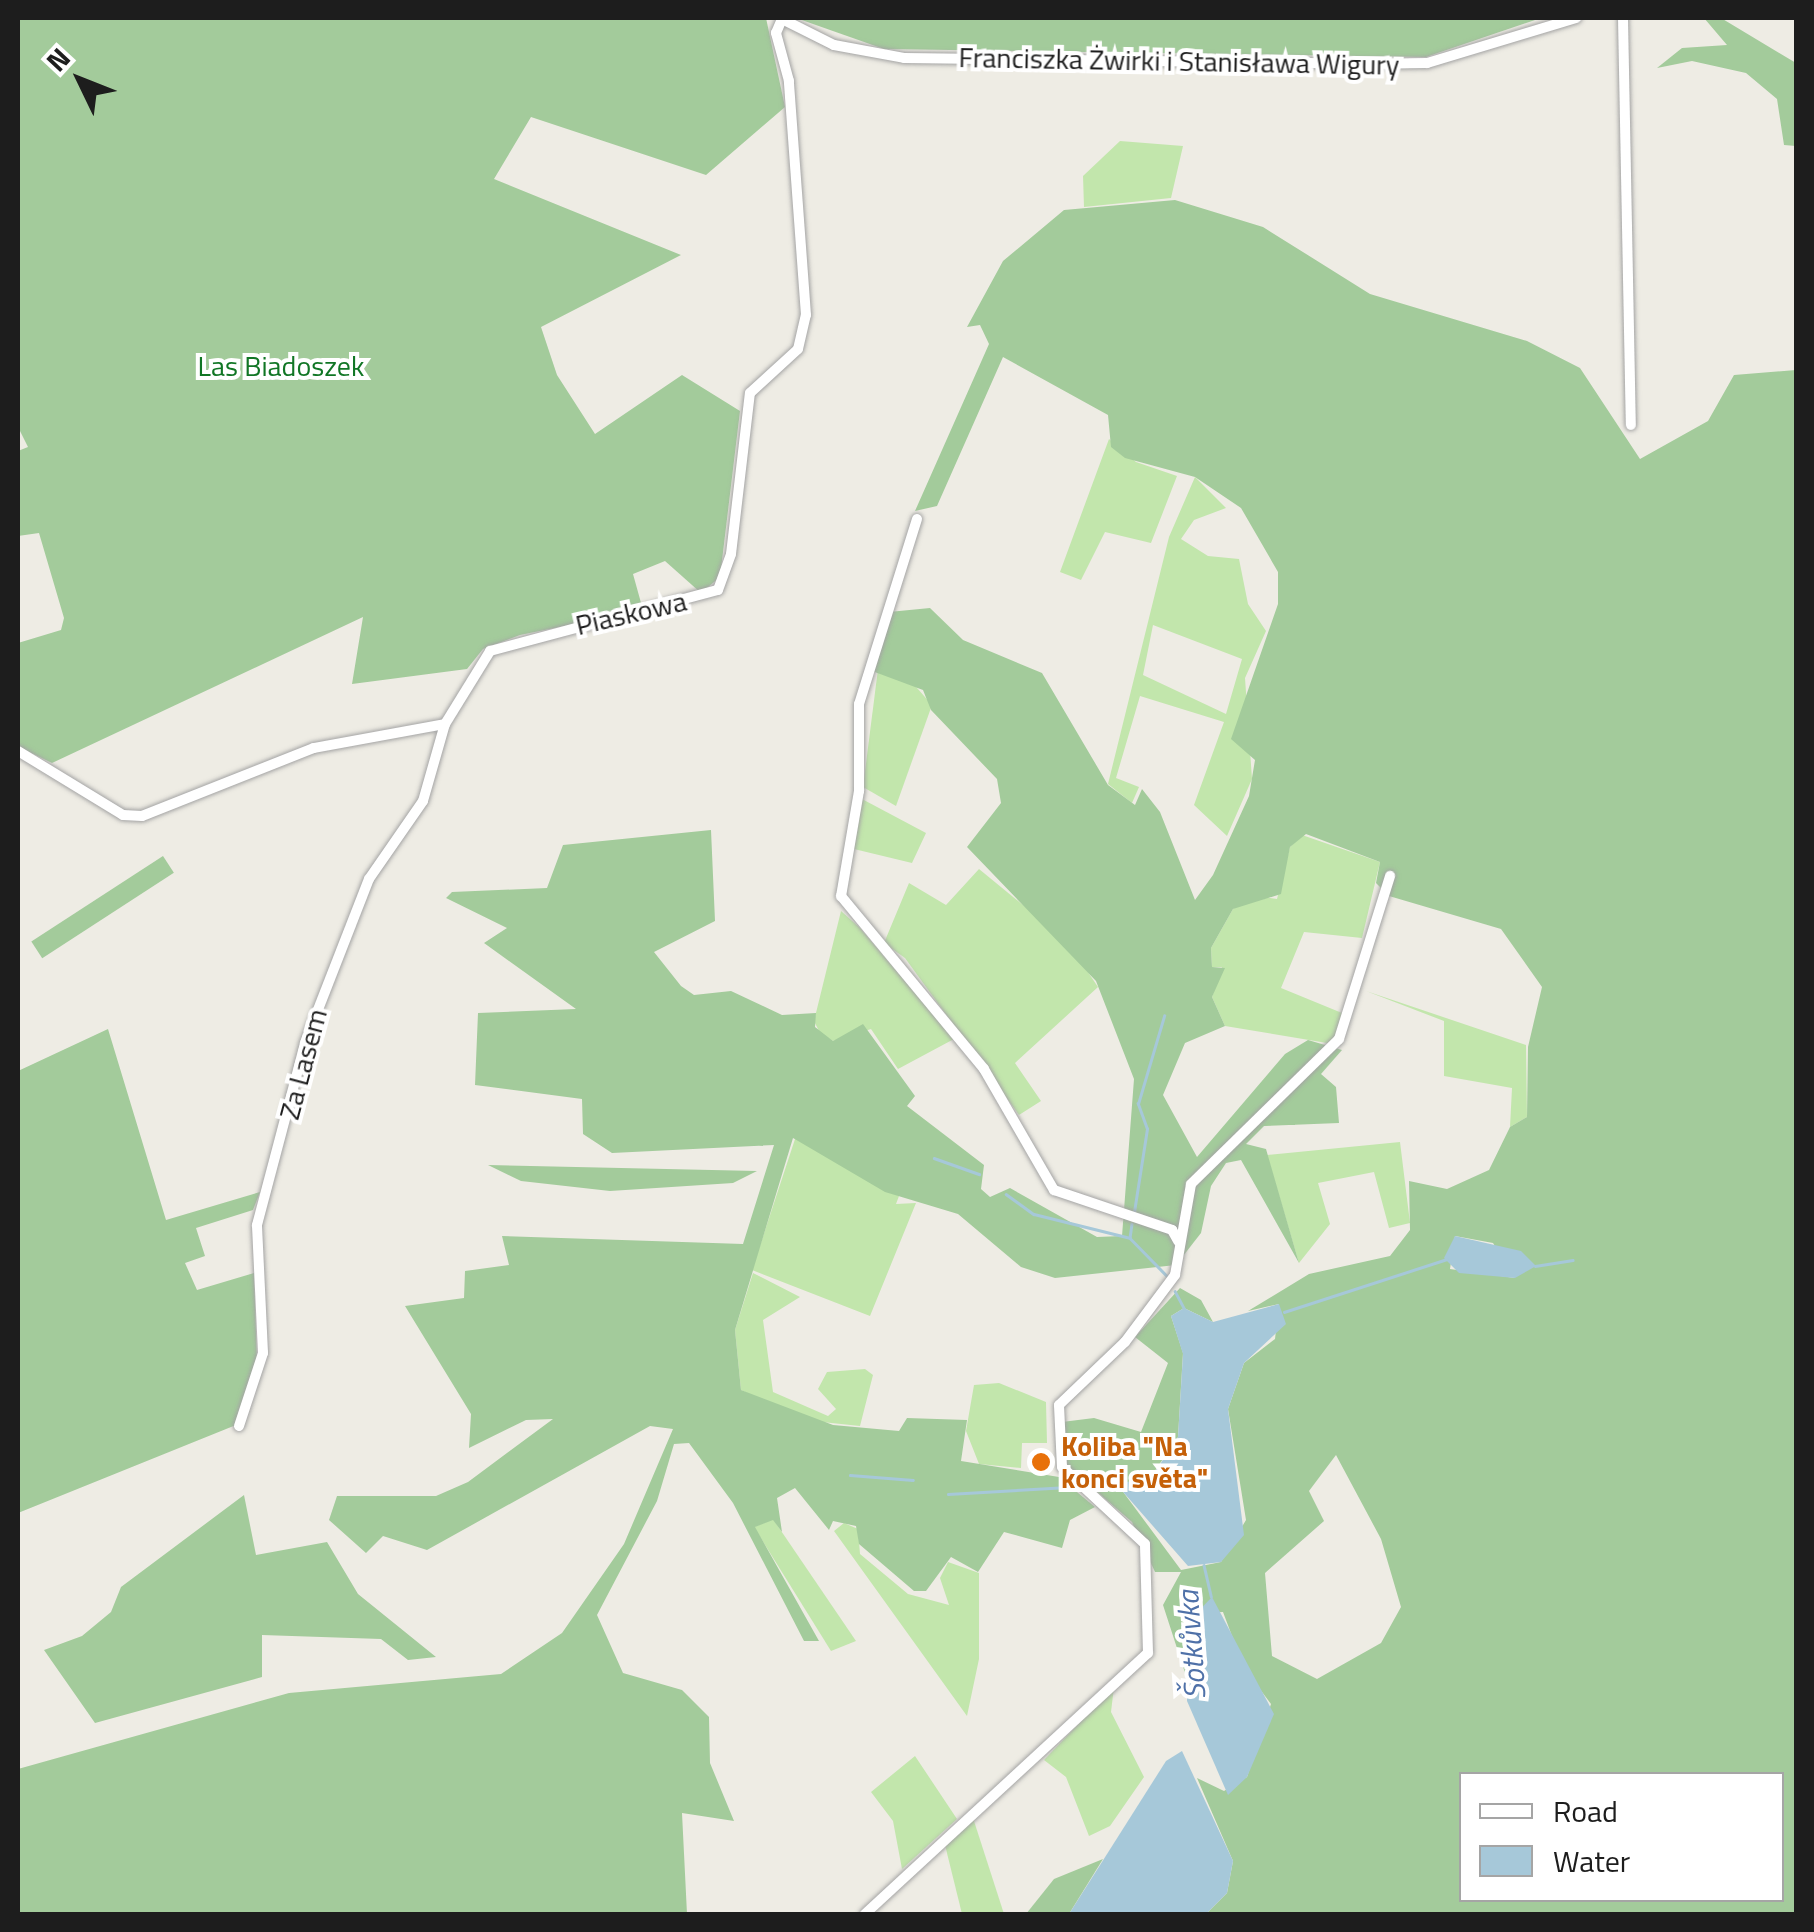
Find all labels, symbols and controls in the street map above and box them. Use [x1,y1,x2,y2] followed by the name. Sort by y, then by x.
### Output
[30,30,130,130] north arrow
[35,37,80,81] text: N
[958,40,1400,82] street label: Franciszka Żwirki i Stanisława Wigury
[198,349,364,383] park label: Las Biadoszek
[572,584,690,642] street label: Piaskowa
[272,1005,334,1123] street label: Za Lasem
[1061,1429,1208,1495] place label: Koliba "Na konci světa"
[1030,1451,1052,1473] marker: Koliba "Na konci světa"
[1169,1589,1213,1701] water label: Šotkůvka
[1459,1772,1784,1902] legend
[1553,1788,1618,1834] text: Road
[1553,1838,1630,1884] text: Water

